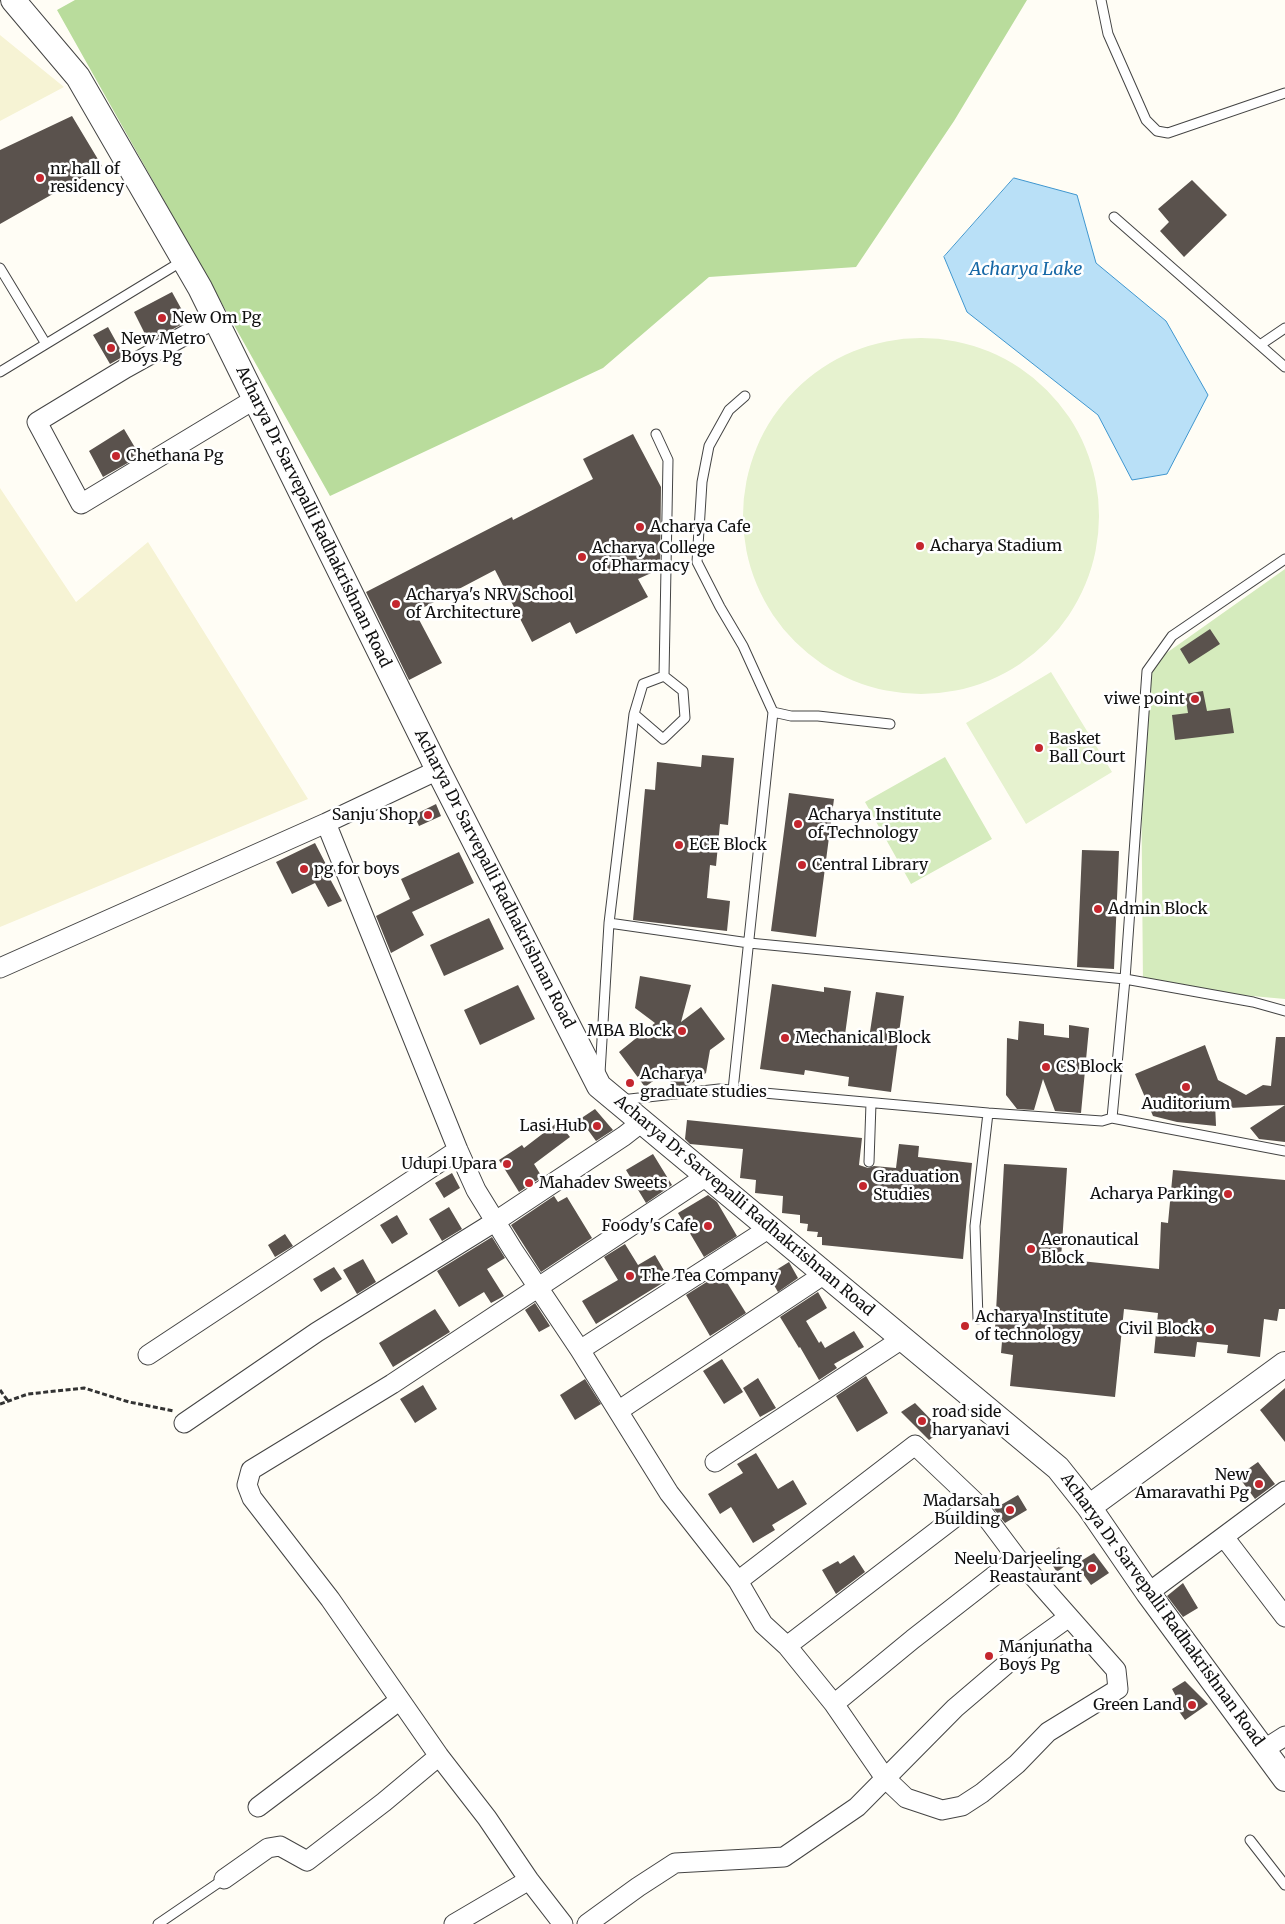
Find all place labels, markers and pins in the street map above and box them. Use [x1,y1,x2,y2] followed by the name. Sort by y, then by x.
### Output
[50,159,124,197] place label: nr hall of residency
[34,172,46,184] marker: nr hall of residency
[172,308,261,328] place label: New Om Pg
[156,312,168,324] marker: New Om Pg
[121,329,206,367] place label: New Metro Boys Pg
[105,342,117,354] marker: New Metro Boys Pg
[126,446,223,466] place label: Chethana Pg
[110,450,122,462] marker: Chethana Pg
[650,517,751,537] place label: Acharya Cafe
[634,521,646,533] marker: Acharya Cafe
[930,536,1062,556] place label: Acharya Stadium
[592,538,715,576] place label: Acharya College of Pharmacy
[914,540,926,552] marker: Acharya Stadium
[576,551,588,563] marker: Acharya College of Pharmacy
[406,585,574,623] place label: Acharya's NRV School of Architecture
[390,598,402,610] marker: Acharya's NRV School of Architecture
[1104,689,1185,709] place label: viwe point
[1189,693,1201,705] marker: viwe point
[1049,729,1126,767] place label: Basket Ball Court
[1033,742,1045,754] marker: Basket Ball Court
[332,805,418,825] place label: Sanju Shop
[808,805,941,843] place label: Acharya Institute of Technology
[422,809,434,821] marker: Sanju Shop
[792,818,804,830] marker: Acharya Institute of Technology
[689,835,767,855] place label: ECE Block
[673,839,685,851] marker: ECE Block
[812,855,928,875] place label: Central Library
[314,859,400,879] place label: pg for boys
[796,859,808,871] marker: Central Library
[298,863,310,875] marker: pg for boys
[1108,899,1208,919] place label: Admin Block
[1092,903,1104,915] marker: Admin Block
[587,1021,672,1041] place label: MBA Block
[676,1025,688,1037] marker: MBA Block
[795,1028,931,1048] place label: Mechanical Block
[779,1032,791,1044] marker: Mechanical Block
[1056,1057,1123,1077] place label: CS Block
[1040,1061,1052,1073] marker: CS Block
[640,1064,767,1102] place label: Acharya graduate studies
[624,1077,636,1089] marker: Acharya graduate studies
[1180,1081,1192,1093] marker: Auditorium
[1142,1094,1230,1114] place label: Auditorium
[519,1116,587,1136] place label: Lasi Hub
[591,1120,603,1132] marker: Lasi Hub
[401,1154,497,1174] place label: Udupi Upara
[501,1158,513,1170] marker: Udupi Upara
[873,1167,959,1205] place label: Graduation Studies
[539,1173,668,1193] place label: Mahadev Sweets
[523,1177,535,1189] marker: Mahadev Sweets
[857,1180,869,1192] marker: Graduation Studies
[1090,1184,1218,1204] place label: Acharya Parking
[1222,1188,1234,1200] marker: Acharya Parking
[601,1216,698,1236] place label: Foody's Cafe
[702,1220,714,1232] marker: Foody's Cafe
[1041,1230,1139,1268] place label: Aeronautical Block
[1025,1243,1037,1255] marker: Aeronautical Block
[640,1266,778,1286] place label: The Tea Company
[624,1270,636,1282] marker: The Tea Company
[975,1307,1108,1345] place label: Acharya Institute of technology
[1118,1319,1200,1339] place label: Civil Block
[959,1320,971,1332] marker: Acharya Institute of technology
[1204,1323,1216,1335] marker: Civil Block
[932,1402,1010,1440] place label: road side haryanavi
[916,1415,928,1427] marker: road side haryanavi
[1135,1465,1249,1503] place label: New Amaravathi Pg
[1253,1478,1265,1490] marker: New Amaravathi Pg
[923,1491,1000,1529] place label: Madarsah Building
[1004,1504,1016,1516] marker: Madarsah Building
[954,1549,1082,1587] place label: Neelu Darjeeling Reastaurant
[1086,1562,1098,1574] marker: Neelu Darjeeling Reastaurant
[999,1637,1093,1675] place label: Manjunatha Boys Pg
[983,1650,995,1662] marker: Manjunatha Boys Pg
[1093,1695,1182,1715] place label: Green Land
[1186,1699,1198,1711] marker: Green Land

